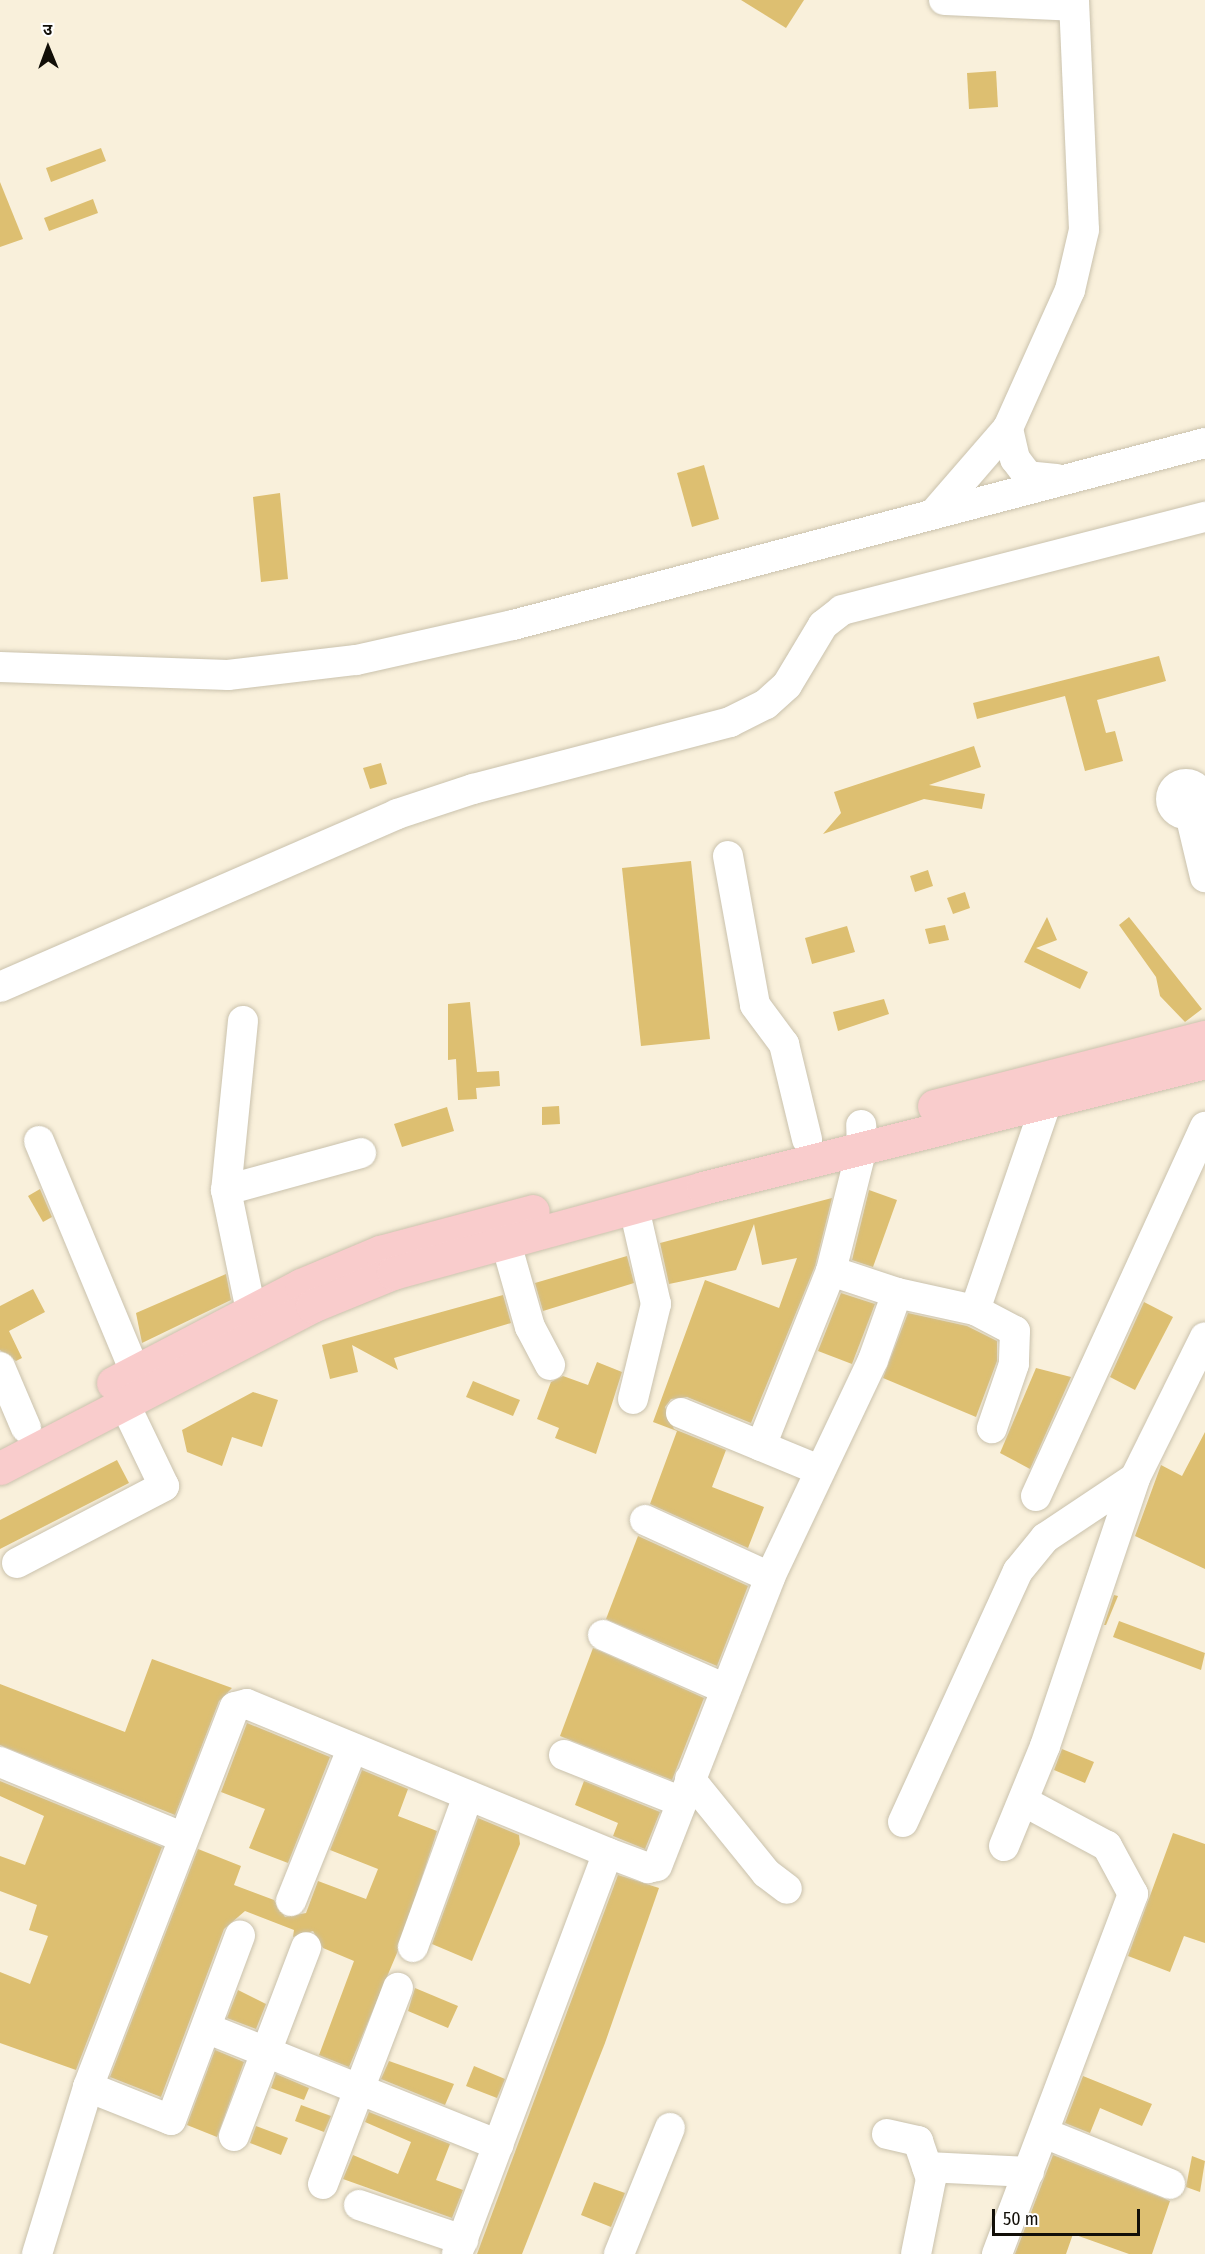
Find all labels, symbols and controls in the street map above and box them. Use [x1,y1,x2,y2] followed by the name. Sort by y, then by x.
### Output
[18,18,78,78] north arrow
[43,20,53,39] text: उ
[995,2197,1144,2235] scale bar
[1003,2208,1039,2230] text: 50 m

